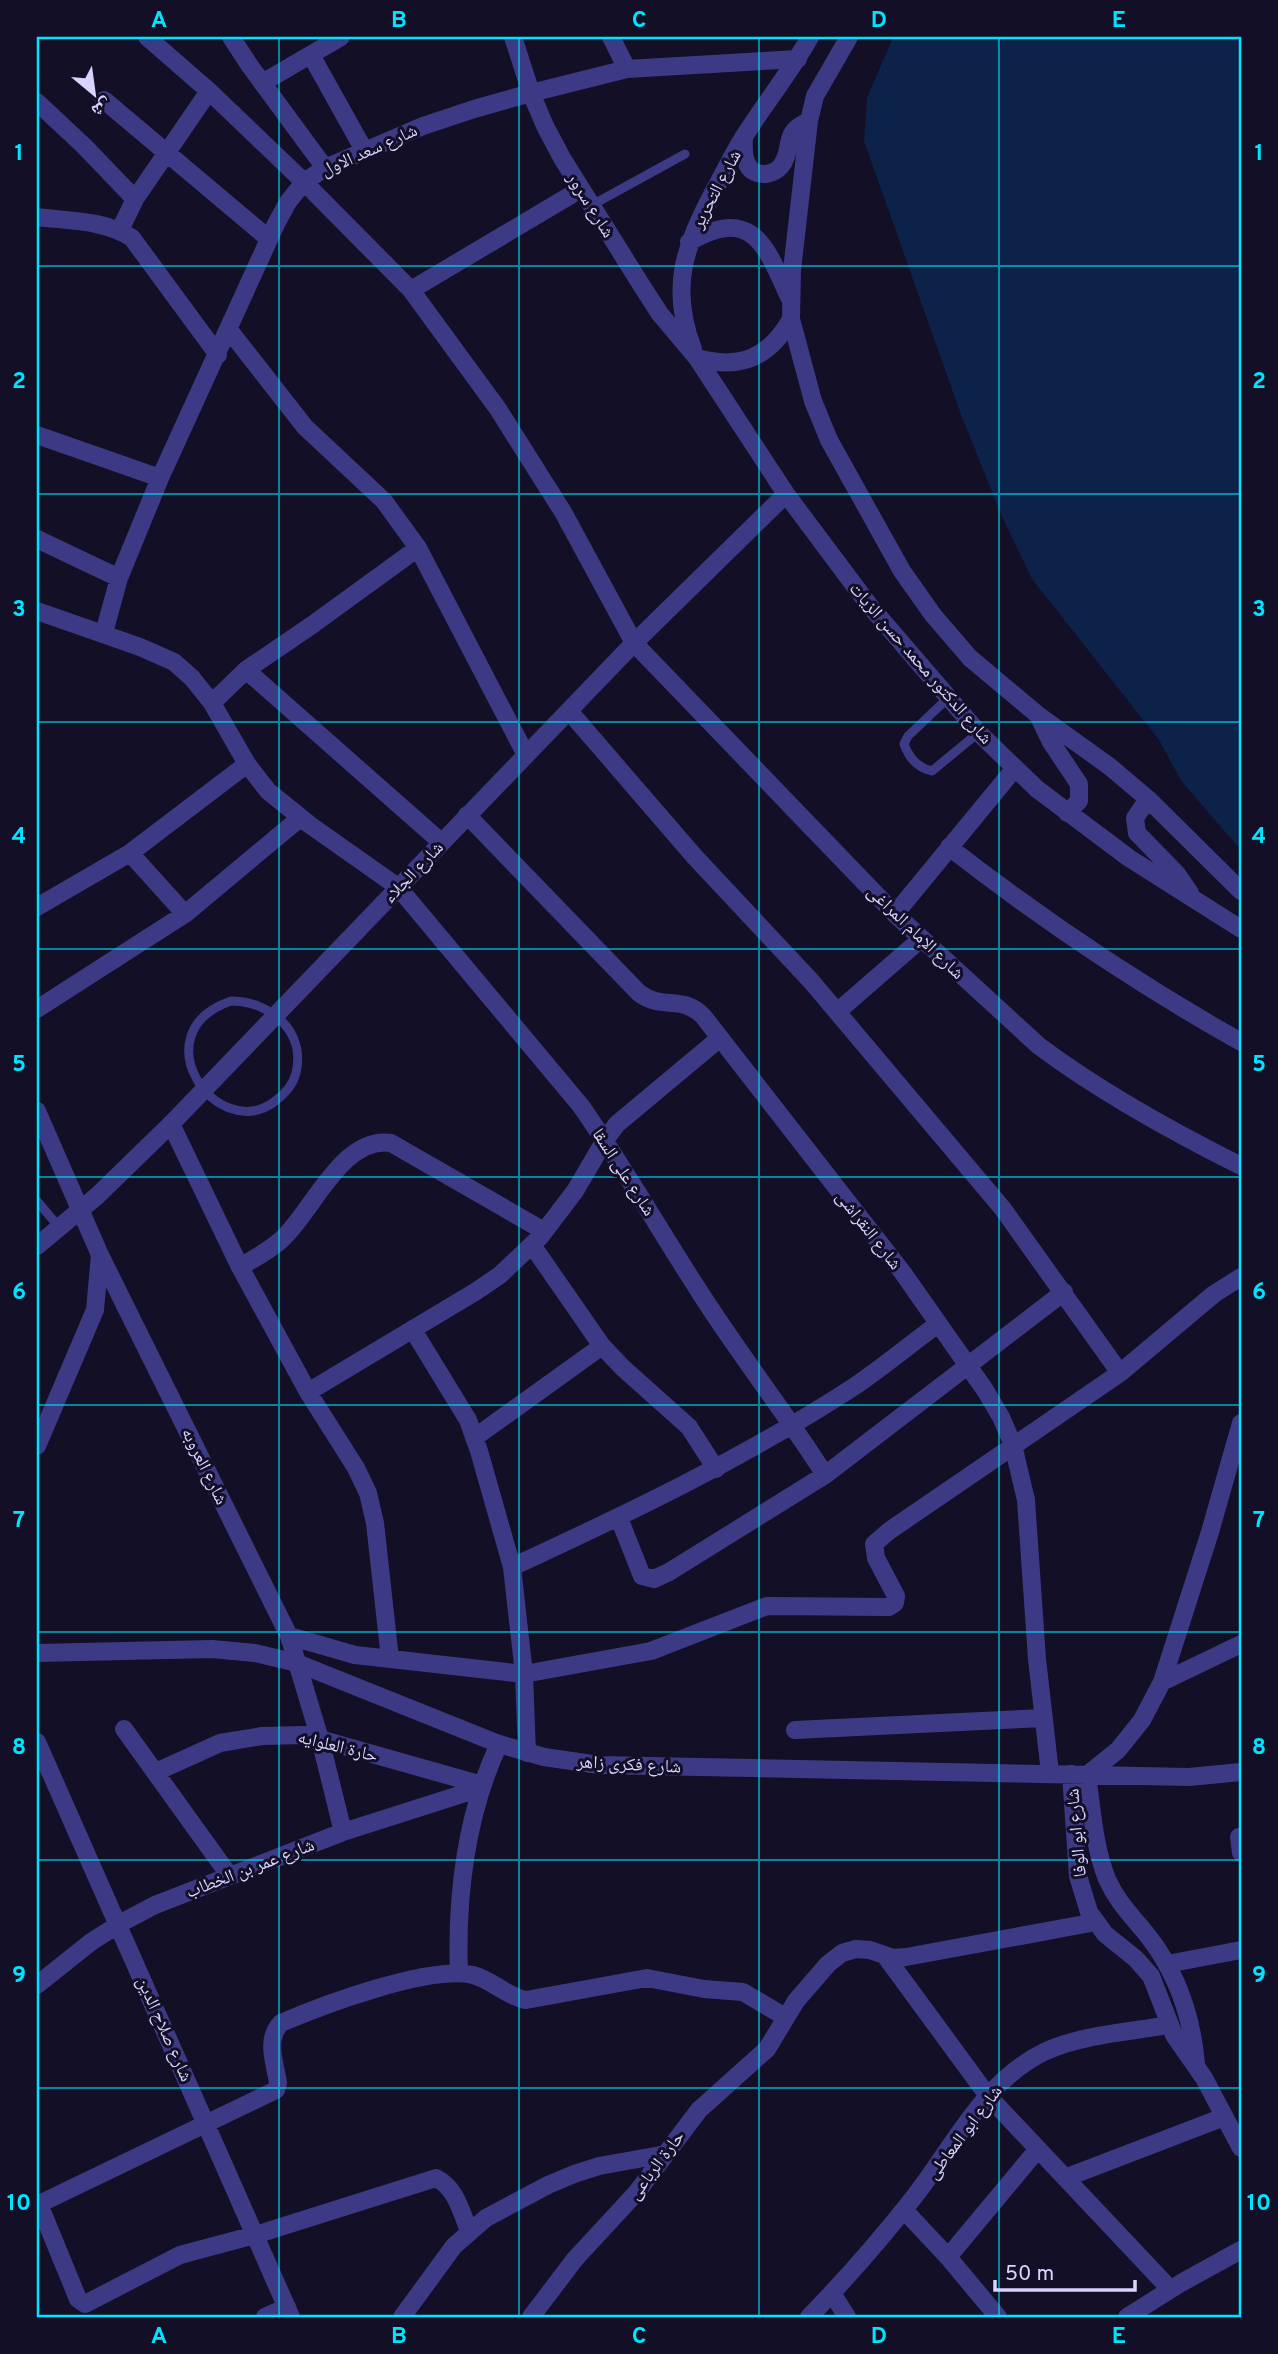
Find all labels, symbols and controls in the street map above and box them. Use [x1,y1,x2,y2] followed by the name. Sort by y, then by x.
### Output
[151,7,167,36] text: A
[391,7,407,36] text: B
[632,7,646,36] text: C
[871,7,887,36] text: D
[1112,7,1126,36] text: E
[60,60,130,130] north arrow
[87,92,116,123] text: ش
[318,120,421,183] street label: شارع سعد الاول
[14,140,24,169] text: 1
[1254,140,1264,169] text: 1
[687,146,748,234] street label: شارع التحرير
[560,168,619,243] street label: شارع سرور
[12,368,26,397] text: 2
[1252,368,1266,397] text: 2
[843,578,997,750] street label: شارع الدكتور محمد حسن الزيات
[12,596,26,625] text: 3
[1252,596,1266,625] text: 3
[12,823,26,852] text: 4
[1252,823,1266,852] text: 4
[379,837,449,909] street label: شارع الجلاء
[862,881,968,985] street label: شارع الإمام المراغى
[12,1051,26,1080] text: 5
[1252,1051,1266,1080] text: 5
[586,1125,660,1221] street label: شارع على السقا
[830,1187,906,1275] street label: شارع النقراشى
[12,1279,26,1308] text: 6
[1252,1279,1266,1308] text: 6
[175,1424,232,1509] street label: شارع العروبه
[13,1507,25,1536] text: 7
[1253,1507,1265,1536] text: 7
[295,1726,380,1768] street label: حارة العلوايه
[12,1734,26,1763] text: 8
[1252,1734,1266,1763] text: 8
[575,1751,682,1780] street label: شارع فكرى زاهر
[1062,1788,1093,1878] street label: شارع ابو الوفا
[183,1834,318,1905] street label: شارع عمر بن الخطاب
[12,1962,26,1991] text: 9
[1252,1962,1266,1991] text: 9
[130,1974,197,2086] street label: شارع صلاح الدين
[922,2081,1008,2185] street label: شارع ابو المعاطى
[624,2127,691,2205] street label: حارة الرباعى
[7,2190,31,2219] text: 10
[1247,2190,1271,2219] text: 10
[995,2249,1134,2293] scale bar
[1005,2261,1054,2288] text: 50 m
[151,2323,167,2352] text: A
[391,2323,407,2352] text: B
[632,2323,646,2352] text: C
[871,2323,887,2352] text: D
[1112,2323,1126,2352] text: E

